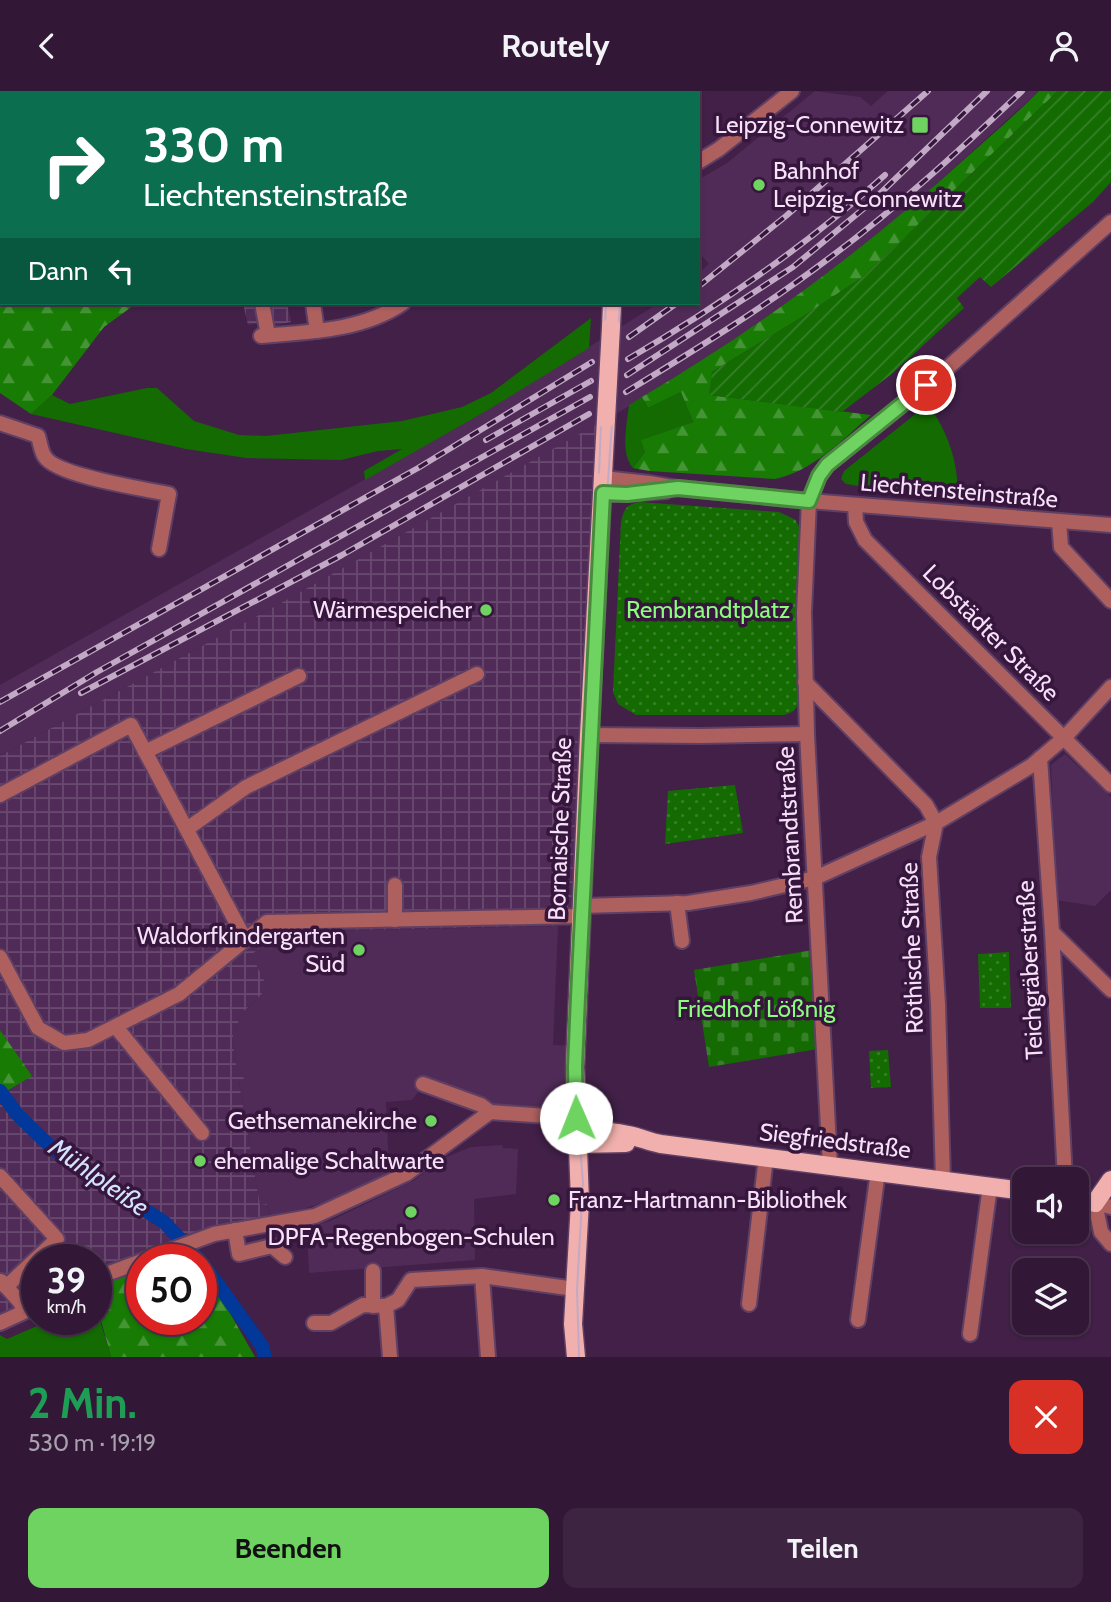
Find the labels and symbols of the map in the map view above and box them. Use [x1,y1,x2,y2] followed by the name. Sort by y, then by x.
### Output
[715,110,904,139] place label: Leipzig-Connewitz
[910,115,930,135] marker: Leipzig-Connewitz
[773,156,962,213] place label: Bahnhof Leipzig-Connewitz
[751,177,767,193] marker: Bahnhof Leipzig-Connewitz
[896,355,956,415] pin
[859,467,1059,514] street label: Liechtensteinstraße
[917,558,1066,707] street label: Lobstädter Straße
[313,595,472,624] place label: Wärmespeicher
[626,595,790,624] park label: Rembrandtplatz
[478,602,494,618] marker: Wärmespeicher
[542,737,577,921] street label: Bornaische Straße
[770,746,809,924] street label: Rembrandtstraße
[894,862,929,1034] street label: Röthische Straße
[1010,880,1049,1060] street label: Teichgräberstraße
[137,921,345,978] place label: Waldorfkindergarten Süd
[351,942,367,958] marker: Waldorfkindergarten Süd
[677,994,836,1023] park label: Friedhof Lößnig
[539,1081,613,1155] position arrow
[228,1106,417,1135] place label: Gethsemanekirche
[423,1113,439,1129] marker: Gethsemanekirche
[758,1117,912,1164] street label: Siegfriedstraße
[42,1130,155,1223] water label: Mühlpleiße
[214,1146,444,1175] place label: ehemalige Schaltwarte
[192,1153,208,1169] marker: ehemalige Schaltwarte
[568,1185,847,1214] place label: Franz-Hartmann-Bibliothek
[546,1192,562,1208] marker: Franz-Hartmann-Bibliothek
[403,1204,419,1220] marker: DPFA-Regenbogen-Schulen
[267,1222,555,1251] place label: DPFA-Regenbogen-Schulen
[126,1244,217,1335] speed limit sign: 50

